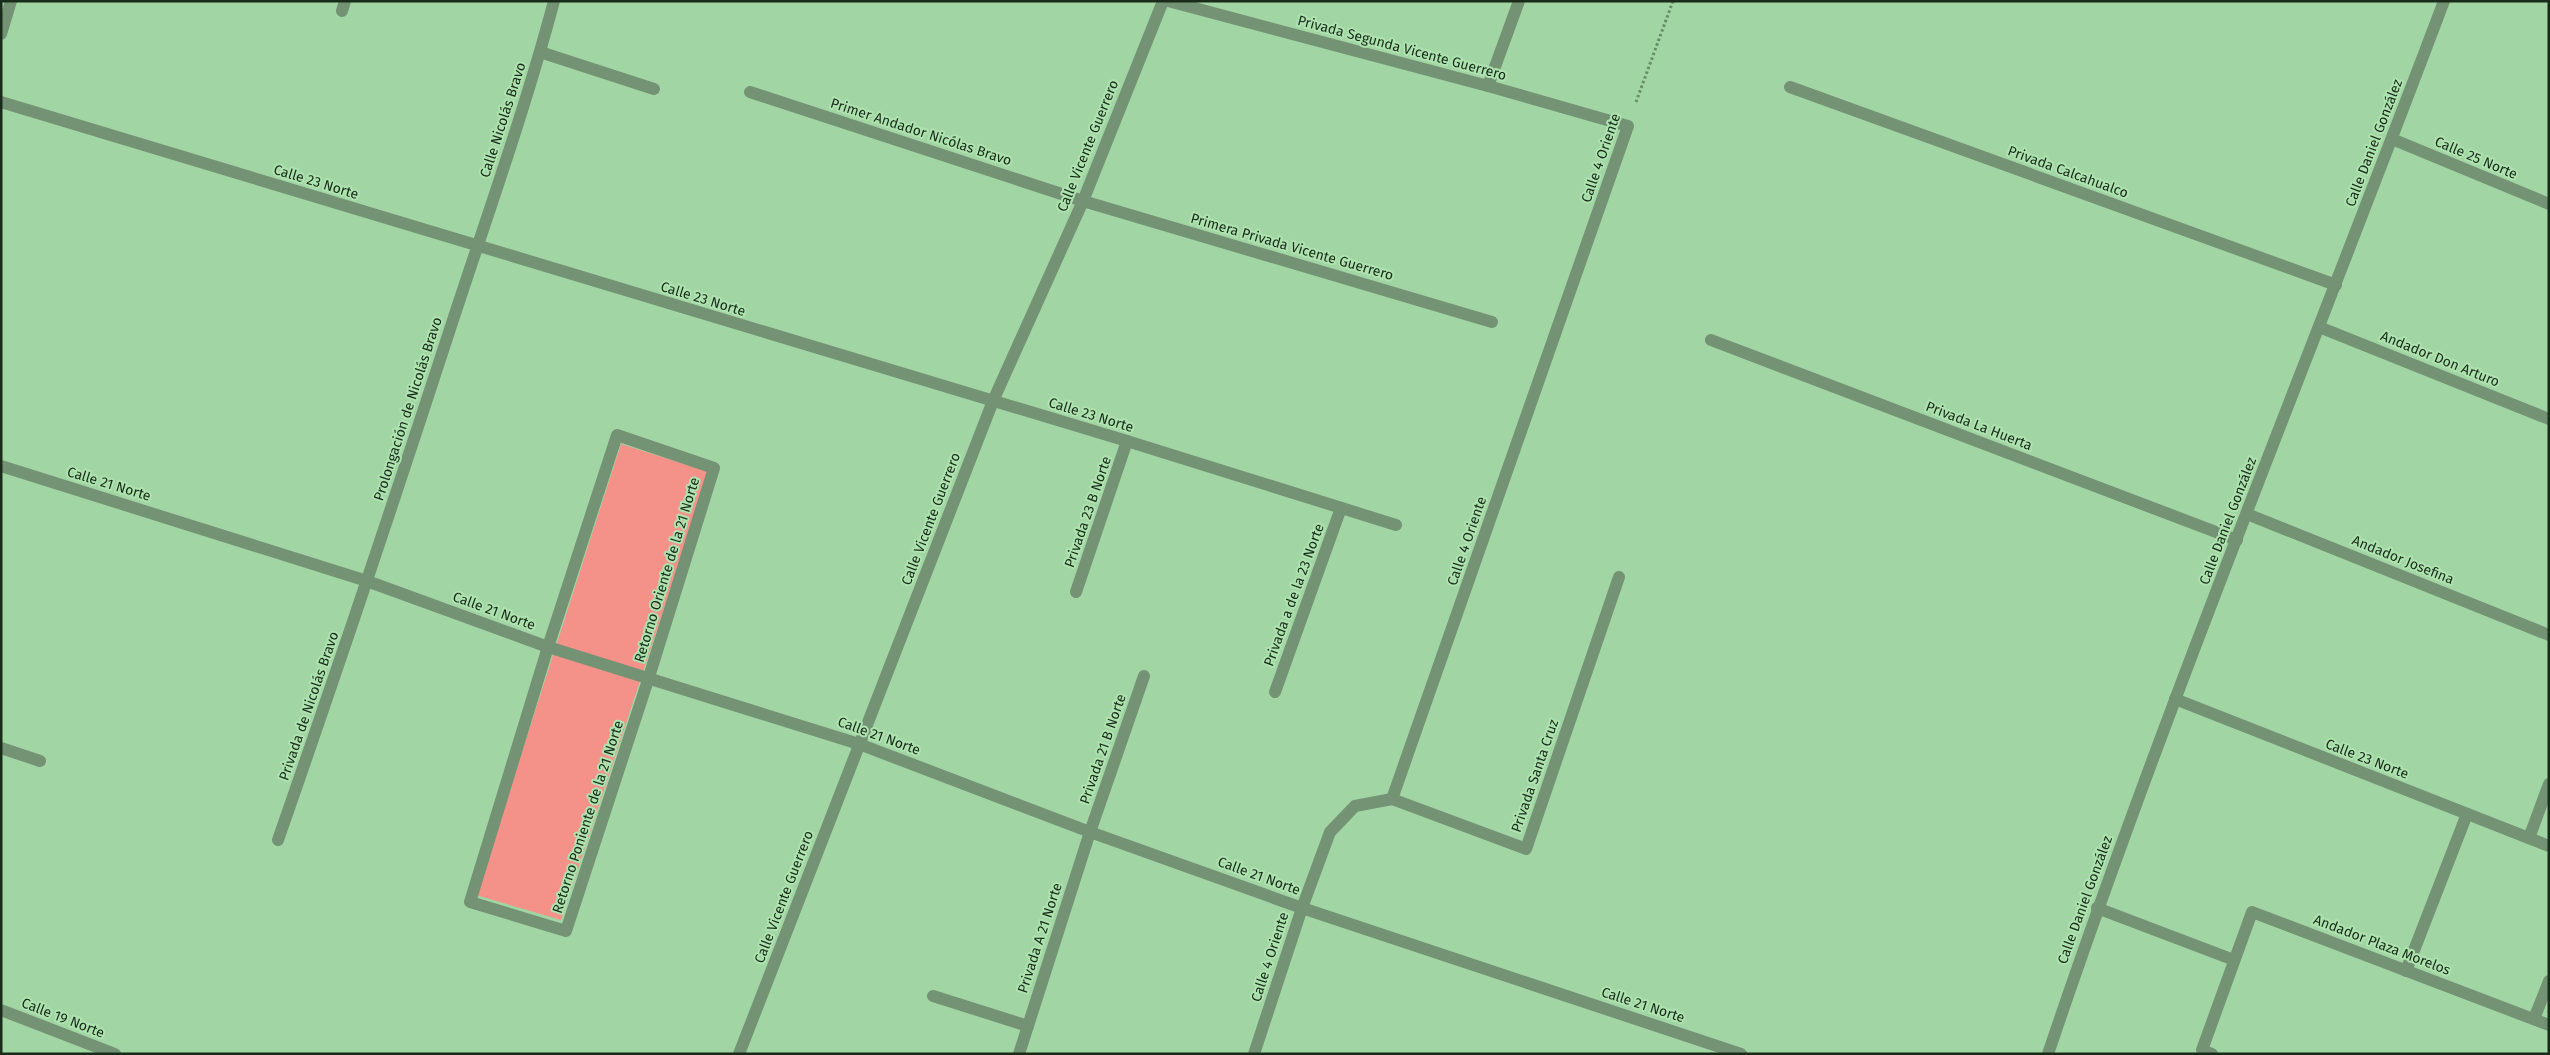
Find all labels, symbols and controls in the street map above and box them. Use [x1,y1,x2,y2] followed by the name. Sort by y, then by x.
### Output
[1296,12,1508,84] street label: Privada Segunda Vicente Guerrero
[476,60,530,180] street label: Calle Nicolás Bravo
[2342,77,2406,209] street label: Calle Daniel González
[1054,78,1122,214] street label: Calle Vicente Guerrero
[828,95,1014,169] street label: Primer Andador Nicólas Bravo
[1578,111,1624,205] street label: Calle 4 Oriente
[2432,133,2520,183] street label: Calle 25 Norte
[2005,142,2131,202] street label: Privada Calcahualco
[272,161,360,203] street label: Calle 23 Norte
[1189,210,1395,284] street label: Primera Privada Vicente Guerrero
[659,278,747,320] street label: Calle 23 Norte
[370,315,446,503] street label: Prolongación de Nicolás Bravo
[2378,327,2502,391] street label: Andador Don Arturo
[1047,394,1135,436] street label: Calle 23 Norte
[1923,398,2035,454] street label: Privada La Huerta
[898,450,964,588] street label: Calle Vicente Guerrero
[1061,454,1115,570] street label: Privada 23 B Norte
[2196,455,2260,587] street label: Calle Daniel González
[65,463,153,505] street label: Calle 21 Norte
[631,475,703,665] street label: Retorno Oriente de la 21 Norte
[1444,494,1490,588] street label: Calle 4 Oriente
[1260,521,1328,669] street label: Privada a de la 23 Norte
[2350,532,2456,588] street label: Andador Josefina
[450,588,538,634] street label: Calle 21 Norte
[275,629,343,783] street label: Privada de Nicolás Bravo
[1076,692,1130,806] street label: Privada 21 B Norte
[835,713,923,759] street label: Calle 21 Norte
[1508,717,1562,835] street label: Privada Santa Cruz
[549,719,627,915] street label: Retorno Poniente de la 21 Norte
[2323,735,2411,783] street label: Calle 23 Norte
[751,828,817,966] street label: Calle Vicente Guerrero
[2054,834,2116,966] street label: Calle Daniel González
[1215,853,1303,899] street label: Calle 21 Norte
[1014,881,1066,995] street label: Privada A 21 Norte
[1248,910,1292,1004] street label: Calle 4 Oriente
[2311,911,2453,979] street label: Andador Plaza Morelos
[1599,984,1687,1026] street label: Calle 21 Norte
[19,994,107,1042] street label: Calle 19 Norte

